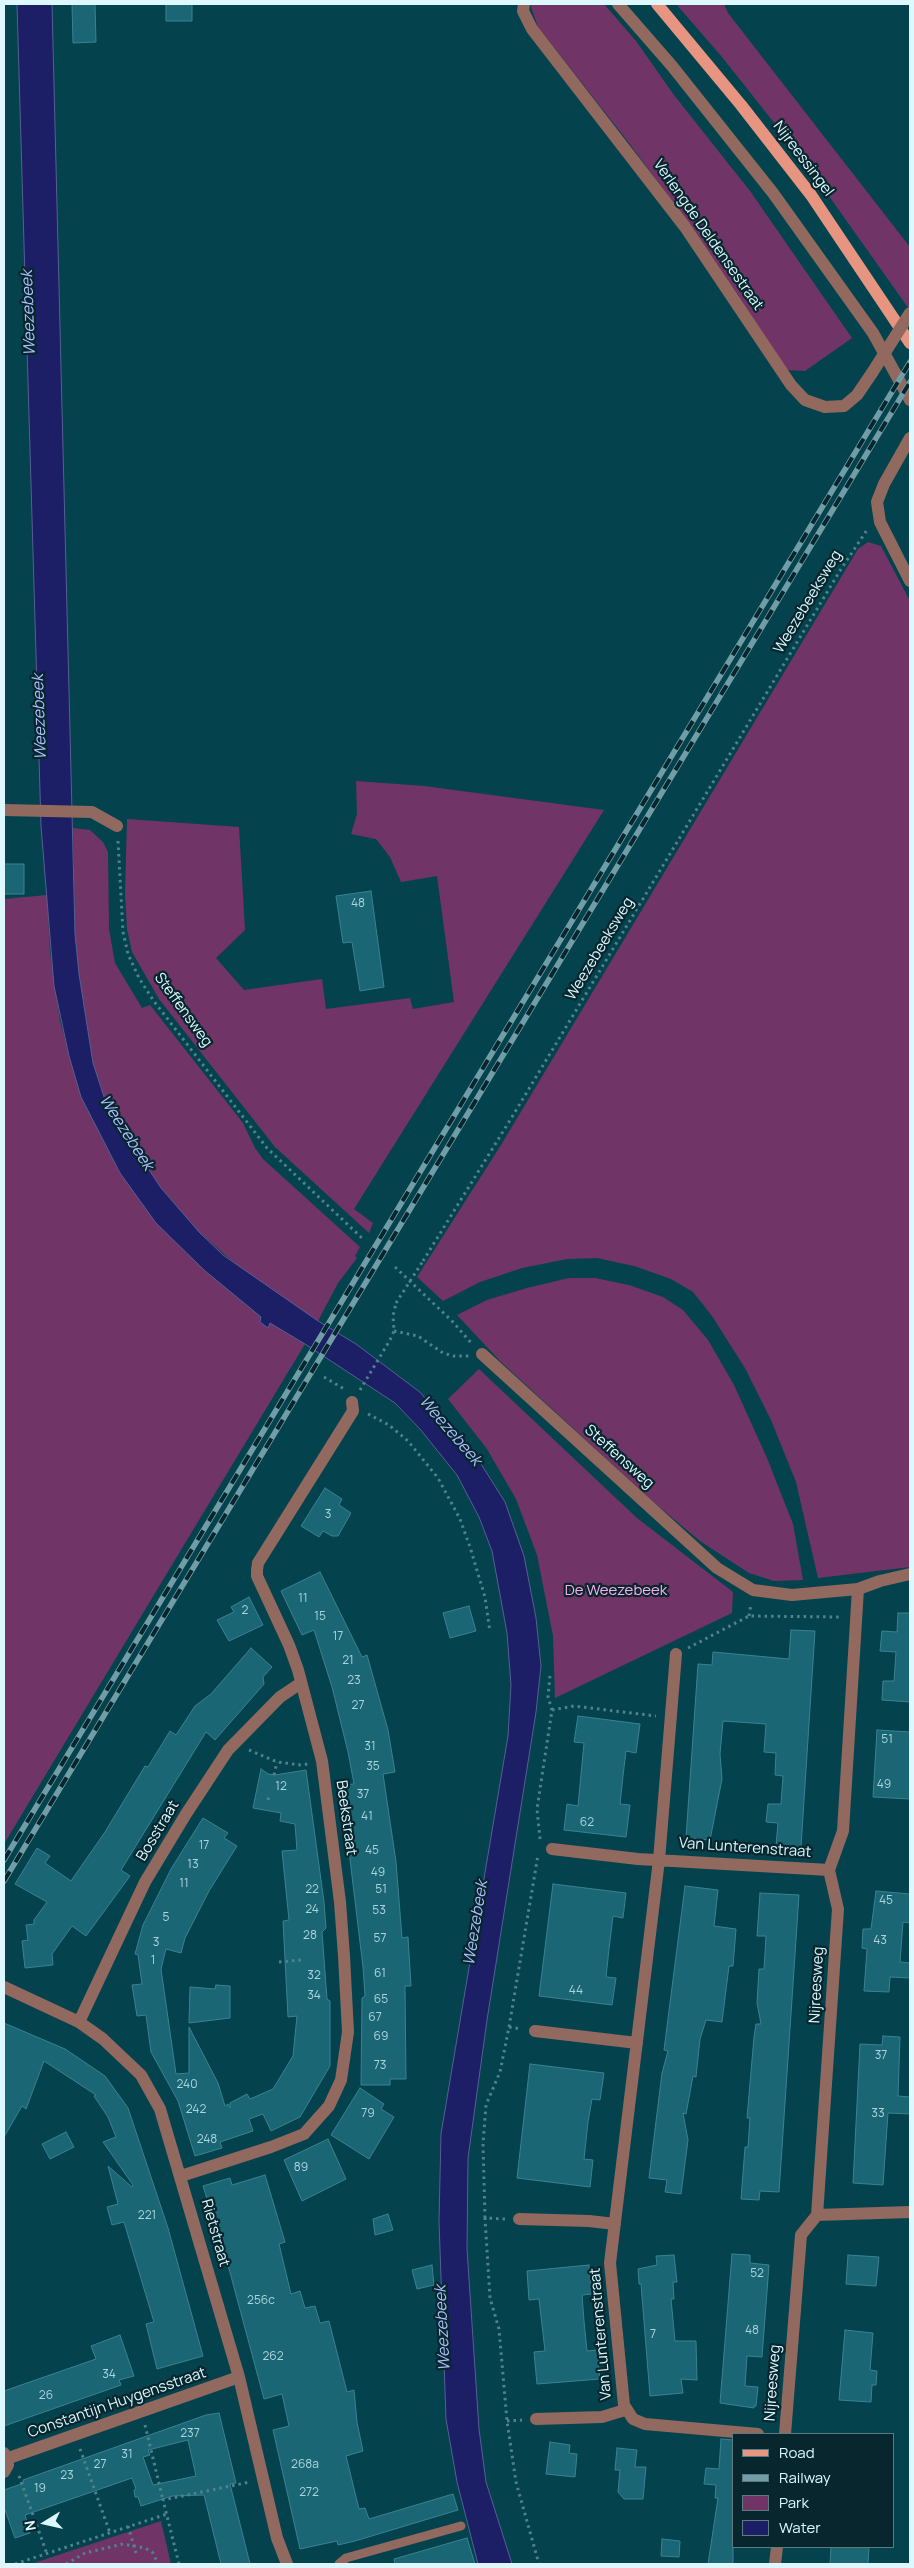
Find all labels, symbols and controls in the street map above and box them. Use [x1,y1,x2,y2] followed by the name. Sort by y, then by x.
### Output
[769,118,837,200] street label: Nijreessingel
[649,156,767,314] street label: Verlengde Deldensestraat
[18,270,40,356] water label: Weezebeek
[770,547,846,657] street label: Weezebeeksweg
[29,674,51,760] water label: Weezebeek
[562,894,638,1004] street label: Weezebeeksweg
[351,897,365,911] house number: 48
[150,969,216,1051] street label: Steffensweg
[95,1092,157,1174] water label: Weezebeek
[415,1392,485,1470] water label: Weezebeek
[581,1421,657,1493] street label: Steffensweg
[325,1508,331,1522] house number: 3
[565,1582,667,1600] park label: De Weezebeek
[298,1592,308,1606] house number: 11
[242,1604,248,1618] house number: 2
[314,1610,326,1624] house number: 15
[333,1630,343,1644] house number: 17
[342,1654,354,1668] house number: 21
[347,1674,361,1688] house number: 23
[352,1699,364,1713] house number: 27
[881,1733,893,1747] house number: 51
[364,1740,376,1754] house number: 31
[366,1760,380,1774] house number: 35
[877,1778,891,1792] house number: 49
[332,1779,360,1857] street label: Beekstraat
[275,1780,287,1794] house number: 12
[357,1788,369,1802] house number: 37
[133,1797,183,1865] street label: Bosstraat
[361,1810,373,1824] house number: 41
[580,1816,594,1830] house number: 62
[678,1834,812,1862] street label: Van Lunterenstraat
[199,1839,209,1853] house number: 17
[365,1844,379,1858] house number: 45
[187,1858,199,1872] house number: 13
[371,1866,385,1880] house number: 49
[179,1877,189,1891] house number: 11
[460,1879,492,1967] water label: Weezebeek
[305,1883,319,1897] house number: 22
[375,1883,387,1897] house number: 51
[879,1894,893,1908] house number: 45
[305,1903,319,1917] house number: 24
[372,1904,386,1918] house number: 53
[163,1911,169,1925] house number: 5
[303,1929,317,1943] house number: 28
[374,1932,386,1946] house number: 57
[873,1934,887,1948] house number: 43
[153,1936,159,1950] house number: 3
[806,1946,828,2024] street label: Nijreesweg
[151,1954,155,1968] house number: 1
[374,1967,386,1981] house number: 61
[307,1969,321,1983] house number: 32
[569,1984,583,1998] house number: 44
[307,1989,321,2003] house number: 34
[374,1993,388,2007] house number: 65
[368,2011,382,2025] house number: 67
[374,2030,388,2044] house number: 69
[875,2049,887,2063] house number: 37
[374,2059,386,2073] house number: 73
[177,2078,197,2092] house number: 240
[186,2103,206,2117] house number: 242
[361,2107,375,2121] house number: 79
[871,2107,885,2121] house number: 33
[197,2133,217,2147] house number: 248
[294,2161,308,2175] house number: 89
[197,2197,233,2269] street label: Rietstraat
[138,2209,156,2223] house number: 221
[586,2267,616,2401] street label: Van Lunterenstraat
[750,2267,764,2281] house number: 52
[431,2285,455,2371] water label: Weezebeek
[247,2294,275,2308] house number: 256c
[745,2324,759,2338] house number: 48
[650,2328,656,2342] house number: 7
[761,2344,785,2422] street label: Nijreesweg
[262,2350,284,2364] house number: 262
[25,2364,209,2442] street label: Constantijn Huygensstraat
[102,2368,116,2382] house number: 34
[39,2389,53,2403] house number: 26
[180,2427,200,2441] house number: 237
[732,2433,894,2548] legend
[779,2442,815,2463] text: Road
[121,2448,133,2462] house number: 31
[94,2458,106,2472] house number: 27
[291,2458,319,2472] house number: 268a
[779,2467,831,2488] text: Railway
[60,2469,74,2483] house number: 23
[34,2482,46,2496] house number: 19
[299,2486,319,2500] house number: 272
[779,2492,809,2513] text: Park
[20,2498,70,2548] north arrow
[779,2517,821,2538] text: Water
[20,2519,40,2532] text: N

